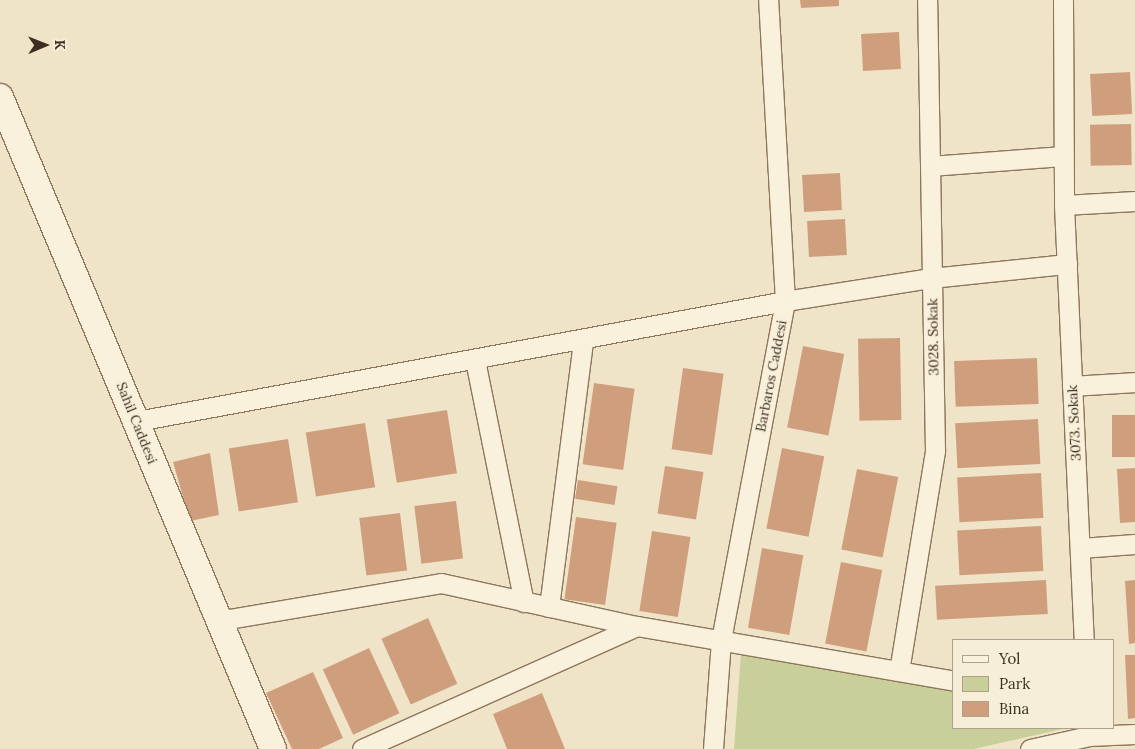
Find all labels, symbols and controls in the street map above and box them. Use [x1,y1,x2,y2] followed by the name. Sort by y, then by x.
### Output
[20,20,70,70] north arrow
[51,40,69,50] text: K
[924,298,942,376] street label: 3028. Sokak
[752,319,790,433] street label: Barbaros Caddesi
[113,380,161,466] street label: Sahil Caddesi
[1064,385,1084,461] street label: 3073. Sokak
[952,639,1115,729] legend
[999,649,1020,668] text: Yol
[999,674,1030,693] text: Park
[999,699,1029,718] text: Bina

